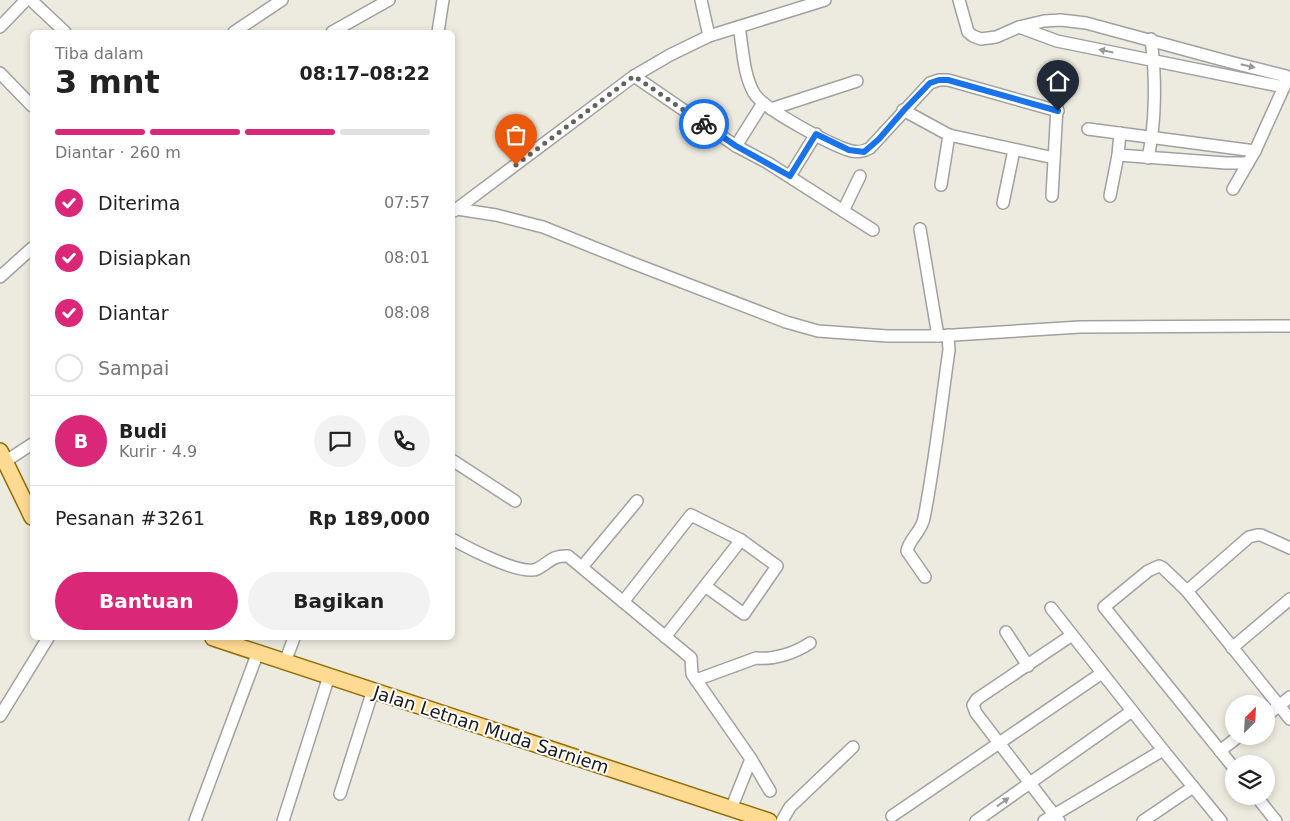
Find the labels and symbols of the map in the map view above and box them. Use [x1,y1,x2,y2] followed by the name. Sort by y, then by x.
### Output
[1099,47,1114,55] one-way arrow
[1037,60,1079,111] pin
[1241,62,1256,70] one-way arrow
[679,99,729,149] courier
[495,114,537,165] pin
[370,681,612,778] street label: Jalan Letnan Muda Sarniem
[1225,695,1275,745] north arrow
[996,797,1010,807] one-way arrow

